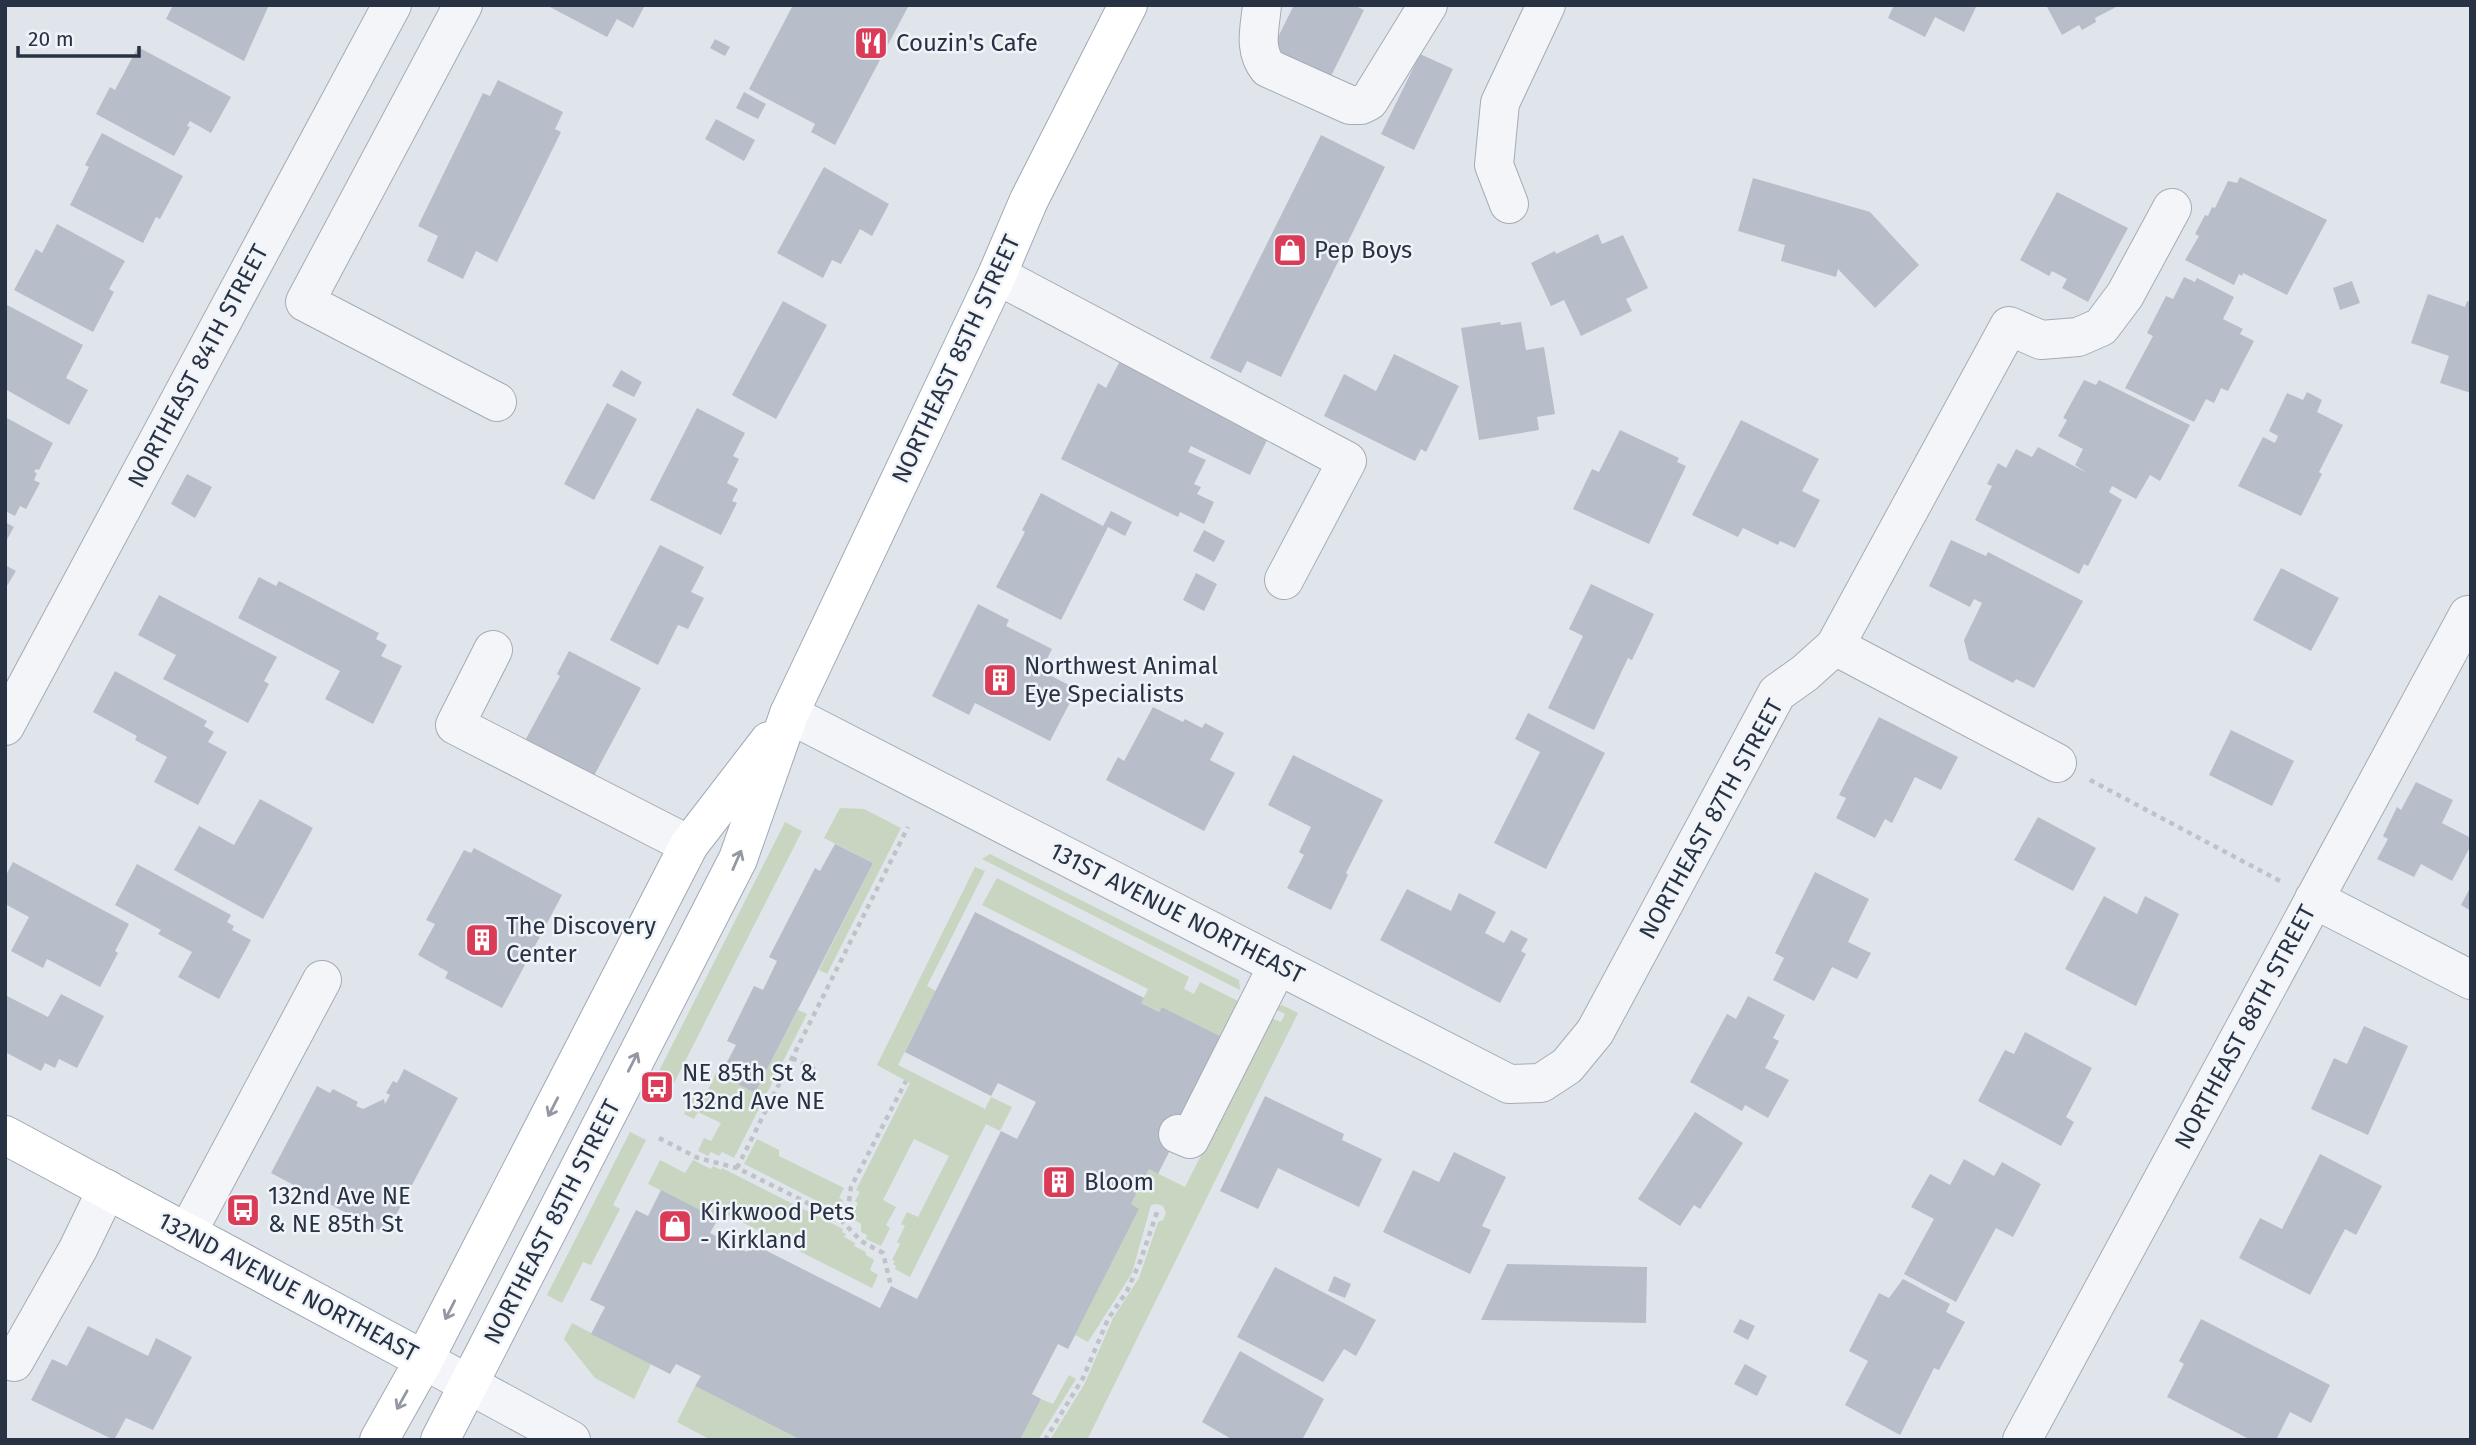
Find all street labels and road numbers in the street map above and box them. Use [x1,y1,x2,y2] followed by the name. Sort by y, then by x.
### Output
[886,230,1026,488] street label: NORTHEAST 85TH STREET
[122,239,274,492] street label: NORTHEAST 84TH STREET
[1633,694,1789,944] street label: NORTHEAST 87TH STREET
[1045,837,1309,990] street label: 131ST AVENUE NORTHEAST
[2169,900,2322,1154] street label: NORTHEAST 88TH STREET
[478,1095,626,1349] street label: NORTHEAST 85TH STREET
[153,1206,423,1368] street label: 132ND AVENUE NORTHEAST

